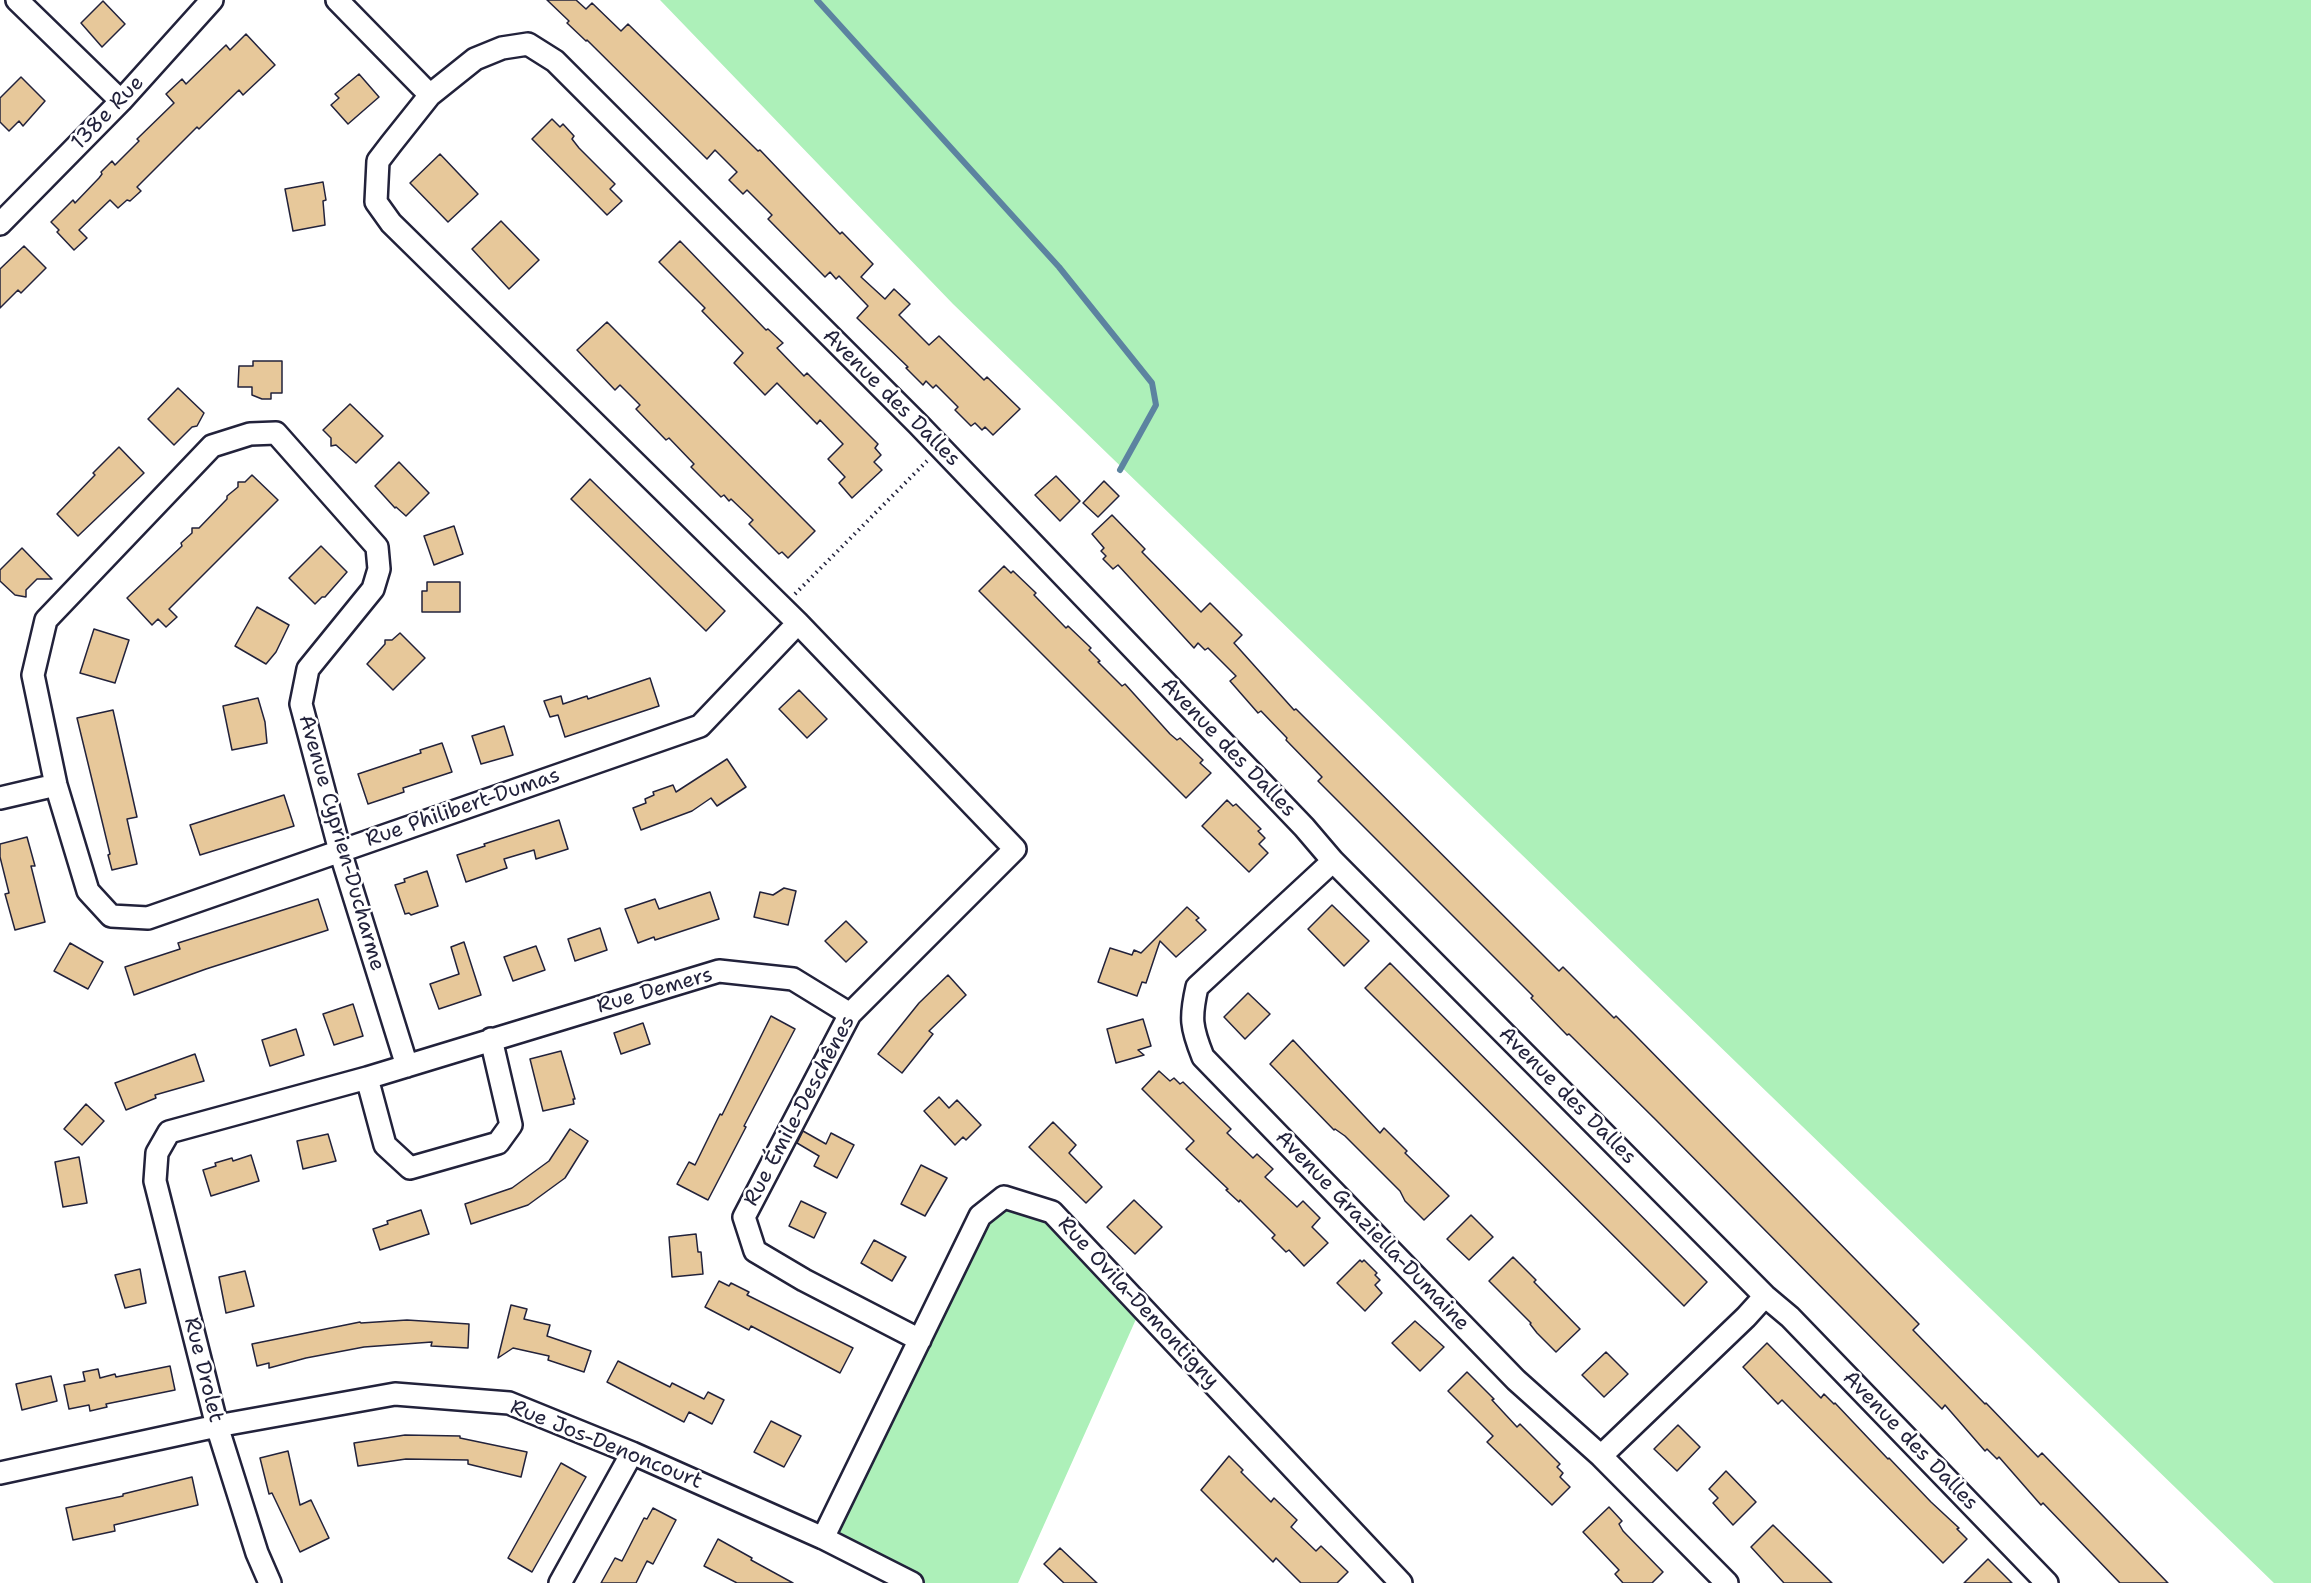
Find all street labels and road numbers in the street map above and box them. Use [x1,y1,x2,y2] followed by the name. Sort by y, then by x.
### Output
[66,71,150,155] street label: 138e Rue
[817,324,965,472] street label: Avenue des Dalles
[1155,673,1301,823] street label: Avenue des Dalles
[292,712,390,974] street label: Avenue Cyprien-Ducharme
[363,763,563,853] street label: Rue Philibert-Dumas
[594,962,716,1020] street label: Rue Demers
[739,1011,861,1211] street label: Rue Émile-Deschênes
[1493,1022,1641,1170] street label: Avenue des Dalles
[1270,1126,1474,1336] street label: Avenue Graziella-Dumaine
[1052,1212,1224,1394] street label: Rue Ovila-Demontigny
[178,1315,228,1425] street label: Rue Drolet
[1837,1366,1983,1516] street label: Avenue des Dalles
[506,1395,706,1495] street label: Rue Jos-Denoncourt

